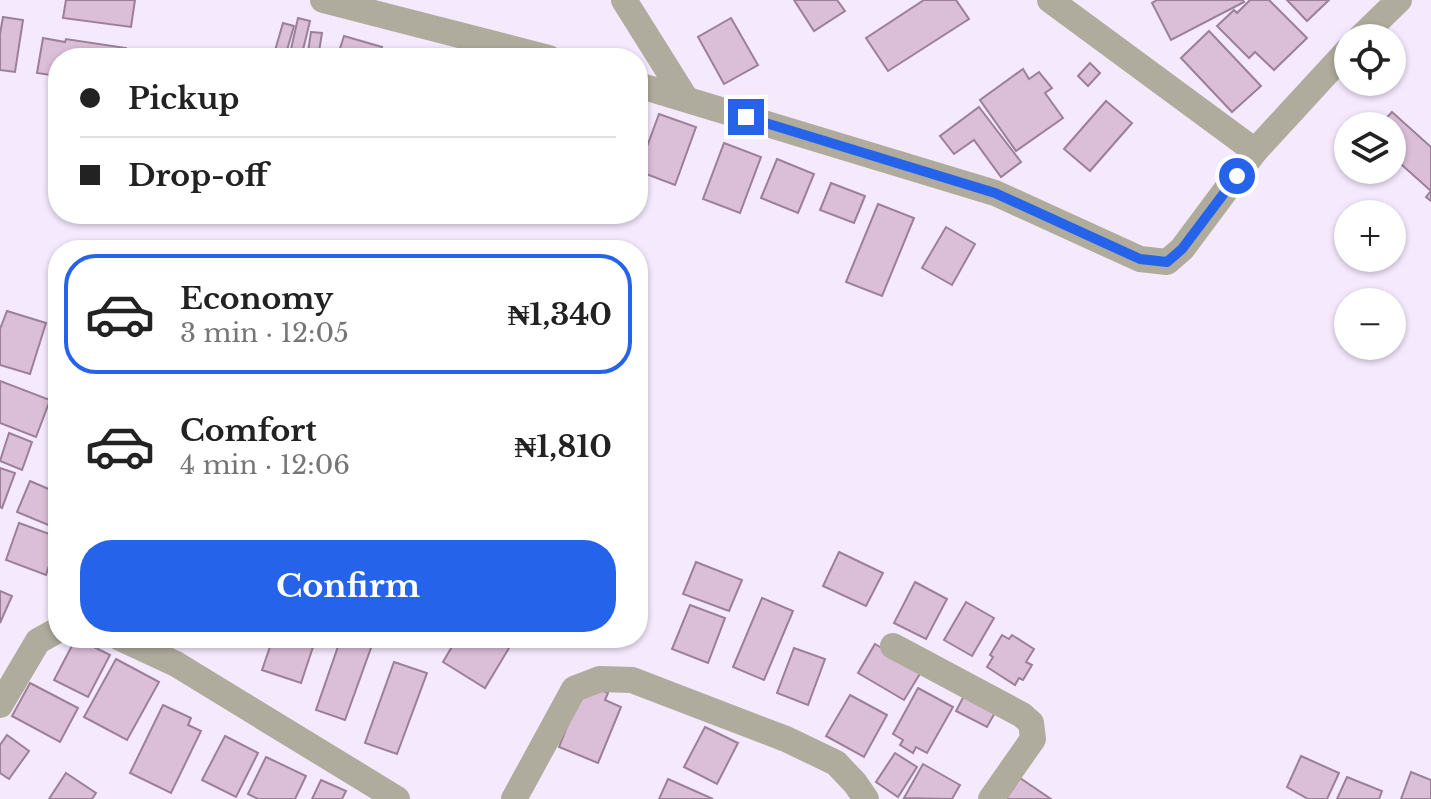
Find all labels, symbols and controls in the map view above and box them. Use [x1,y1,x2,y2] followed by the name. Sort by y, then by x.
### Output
[1334,24,1406,360] map controls
[1334,24,1406,96] button: locate
[128,80,239,117] text: Pickup
[728,99,764,135] route end
[1334,112,1406,184] button: layers
[128,157,268,194] text: Drop-off
[1219,158,1255,194] route start
[1334,200,1406,272] button: +
[84,278,156,350] icon: car
[180,280,333,317] text: Economy
[1334,288,1406,360] button: −
[508,296,612,333] text: ₦1,340
[180,317,349,349] text: 3 min · 12:05
[84,410,156,482] icon: car
[180,412,317,449] text: Comfort
[515,428,612,465] text: ₦1,810
[180,449,350,481] text: 4 min · 12:06
[80,540,616,632] button: Confirm

